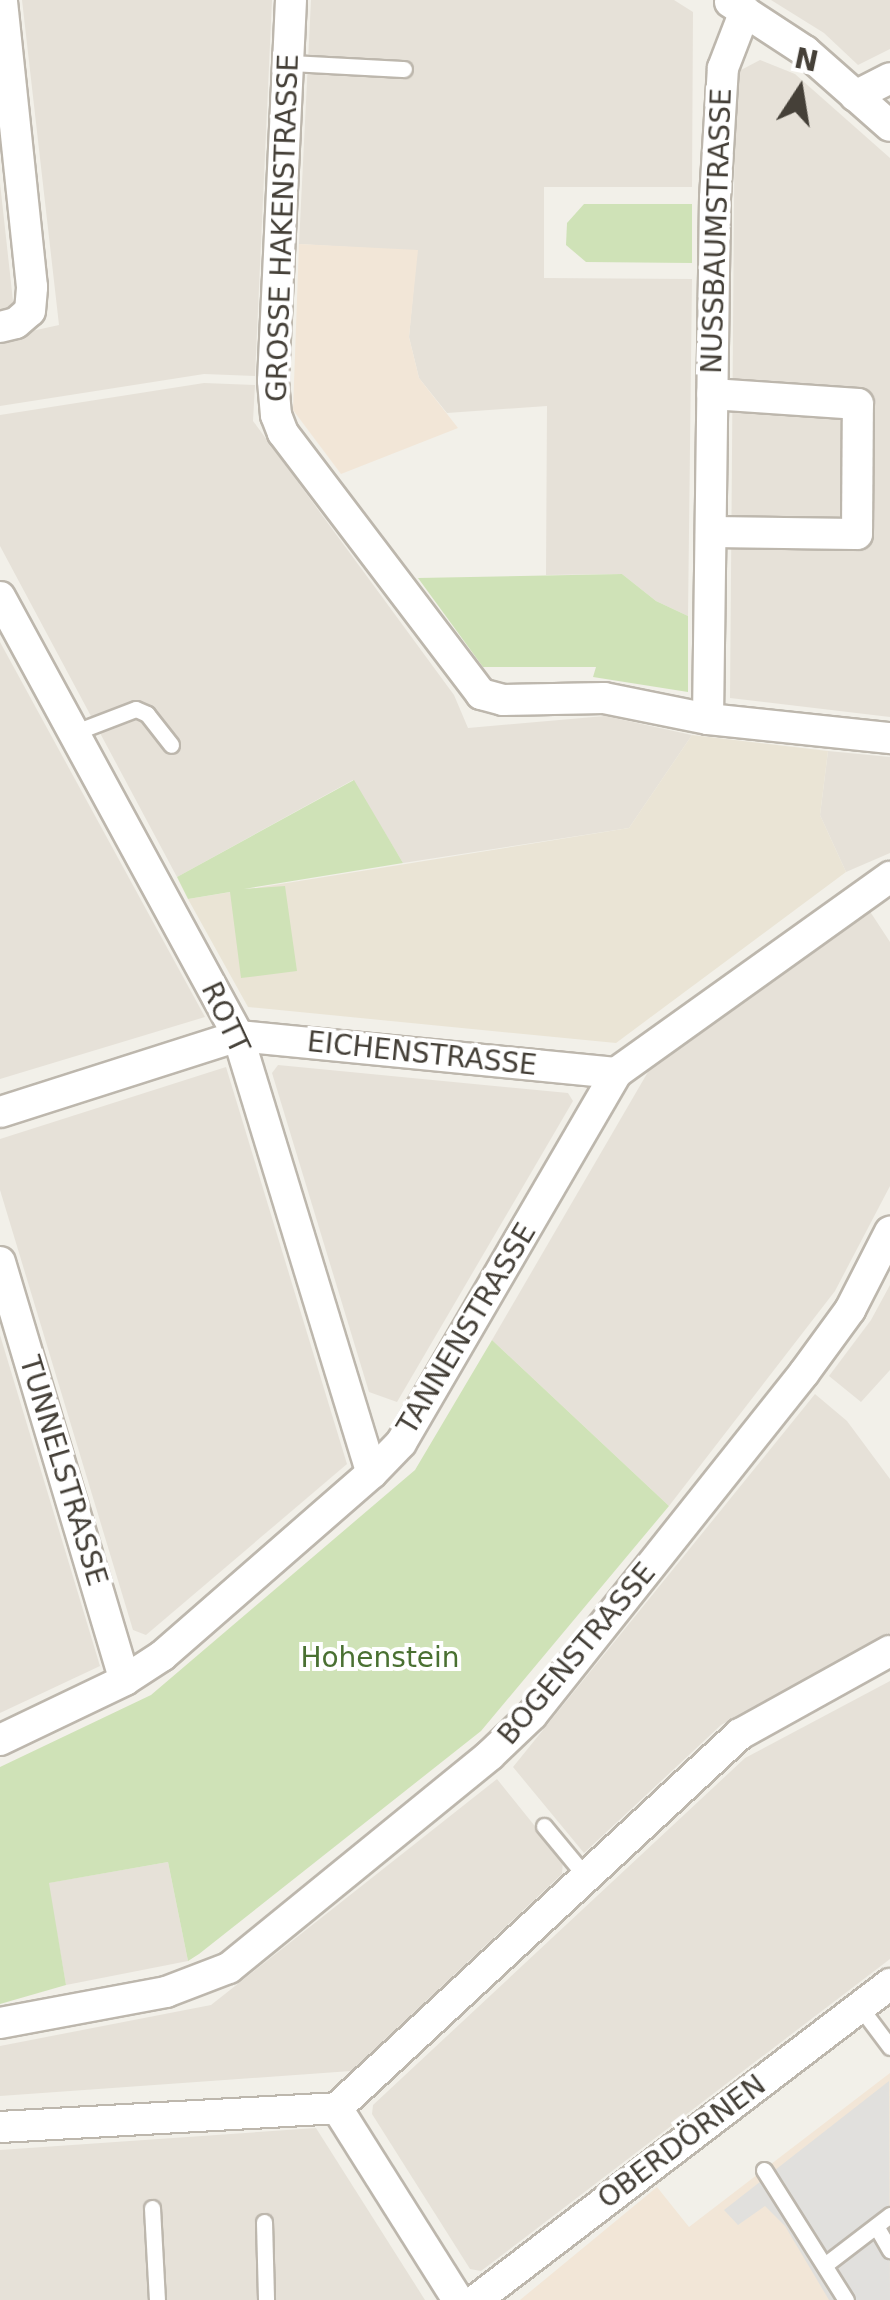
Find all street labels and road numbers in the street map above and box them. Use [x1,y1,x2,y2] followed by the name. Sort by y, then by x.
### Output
[260,53,306,403] street label: GROSSE HAKENSTRASSE
[695,88,739,374] street label: NUSSBAUMSTRASSE
[194,977,256,1059] street label: ROTT
[305,1025,539,1083] street label: EICHENSTRASSE
[391,1217,543,1441] street label: TANNENSTRASSE
[12,1352,114,1590] street label: TUNNELSTRASSE
[491,1556,663,1752] street label: BOGENSTRASSE
[592,2068,772,2216] street label: OBERDÖRNEN

